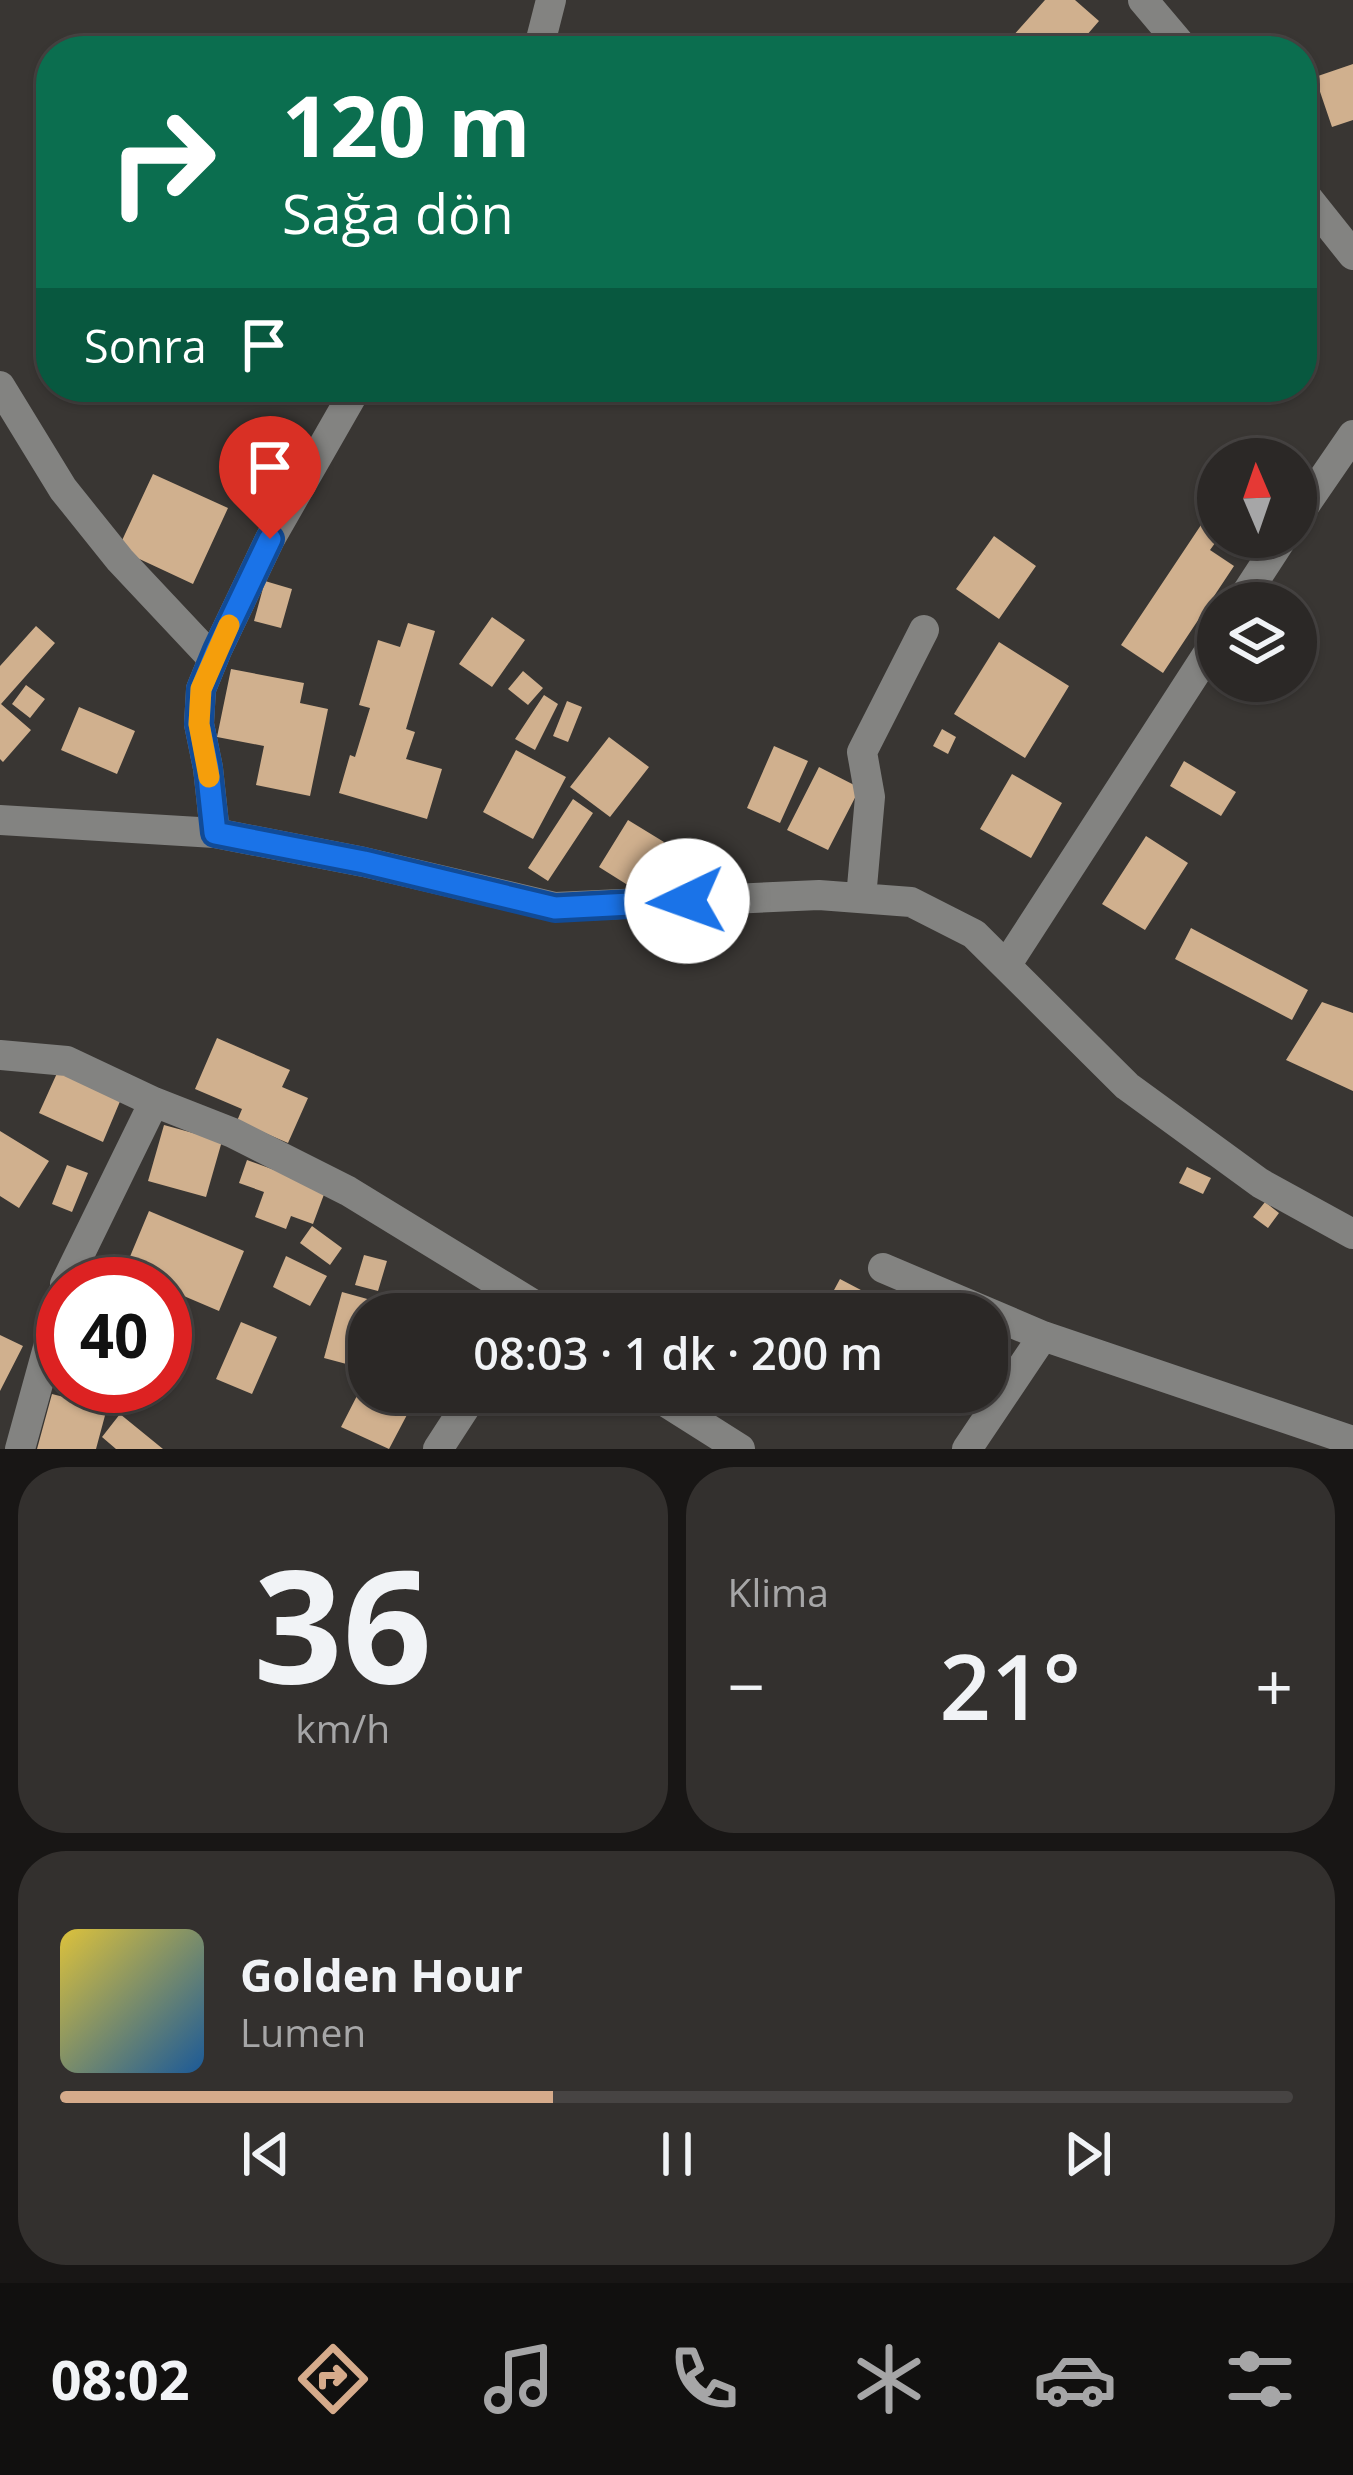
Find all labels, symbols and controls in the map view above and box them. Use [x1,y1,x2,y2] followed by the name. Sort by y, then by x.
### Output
[282,67,530,182] text: 120 m
[84,84,240,240] icon: right
[282,176,514,250] text: Sağa dön
[231,312,297,378] icon: arrive
[84,315,207,376] text: Sonra
[219,416,321,539] pin
[237,434,303,500] icon: arrive
[1197,438,1317,558] north arrow
[1197,438,1317,702] map controls
[1197,582,1317,702] button: layers
[624,838,750,964] position arrow
[36,1257,192,1413] speed limit sign: 40
[473,1322,883,1383] text: 08:03 · 1 dk · 200 m
[254,1516,432,1729] text: 36
[728,1565,829,1618] text: Klima
[940,1624,1081,1746] text: 21°
[728,1640,765,1730] text: −
[1255,1640,1293,1730] text: +
[295,1701,390,1754] text: km/h
[240,1944,523,2005] text: Golden Hour
[240,2005,366,2058] text: Lumen
[233,2121,299,2187] icon: previous
[644,2121,710,2187] icon: pause
[1055,2121,1121,2187] icon: next
[291,2337,375,2421] icon: directions
[477,2337,561,2421] icon: music
[662,2337,746,2421] icon: phone
[847,2337,931,2421] icon: climate
[1033,2337,1117,2421] icon: car
[1218,2337,1302,2421] icon: filters
[51,2342,190,2416] text: 08:02

